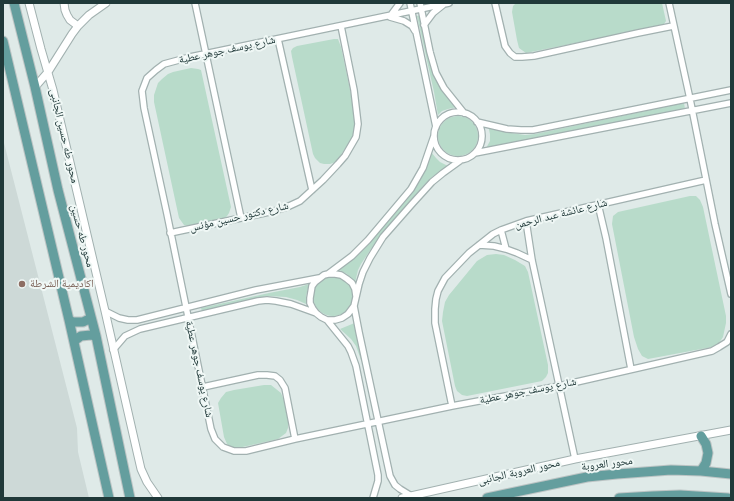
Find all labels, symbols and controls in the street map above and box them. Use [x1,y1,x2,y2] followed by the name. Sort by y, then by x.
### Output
[178,33,276,67] street label: شارع يوسف جوهر عطية
[47,88,81,184] street label: محور طه حسين الجانبى
[513,196,609,232] street label: شارع عائشة عبد الرحمن
[188,199,290,235] street label: شارع دكتور حسين مؤنس
[67,203,97,269] street label: محور طه حسين
[30,277,94,291] place label: اكاديمية الشرطة
[17,279,27,289] marker: اكاديمية الشرطة
[182,320,216,418] street label: شارع يوسف جوهر عطية
[478,375,578,407] street label: شارع يوسف جوهر عطية
[581,454,633,474] street label: محور العروبة
[477,456,561,488] street label: محور العروبة الجانبى

